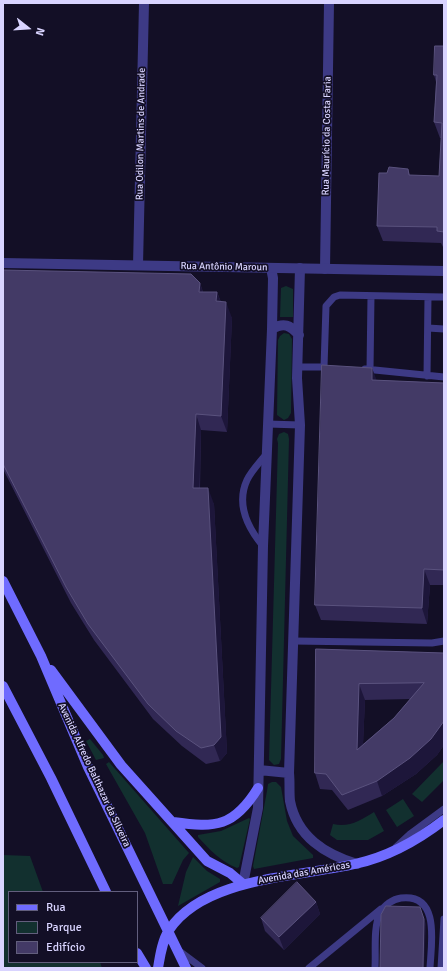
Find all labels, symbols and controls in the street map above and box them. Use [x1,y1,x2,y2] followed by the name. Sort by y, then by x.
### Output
[8,8,48,48] north arrow
[33,26,47,37] text: N
[134,68,148,200] street label: Rua Odilon Martins de Andrade
[320,76,334,196] street label: Rua Maurício da Costa Faria
[180,260,268,274] street label: Rua Antônio Maroun
[55,701,133,849] street label: Avenida Alfredo Balthazar da Silveira
[257,859,351,887] street label: Avenida das Américas
[8,891,138,963] legend
[46,900,66,915] text: Rua
[46,920,82,935] text: Parque
[46,940,85,955] text: Edifício

